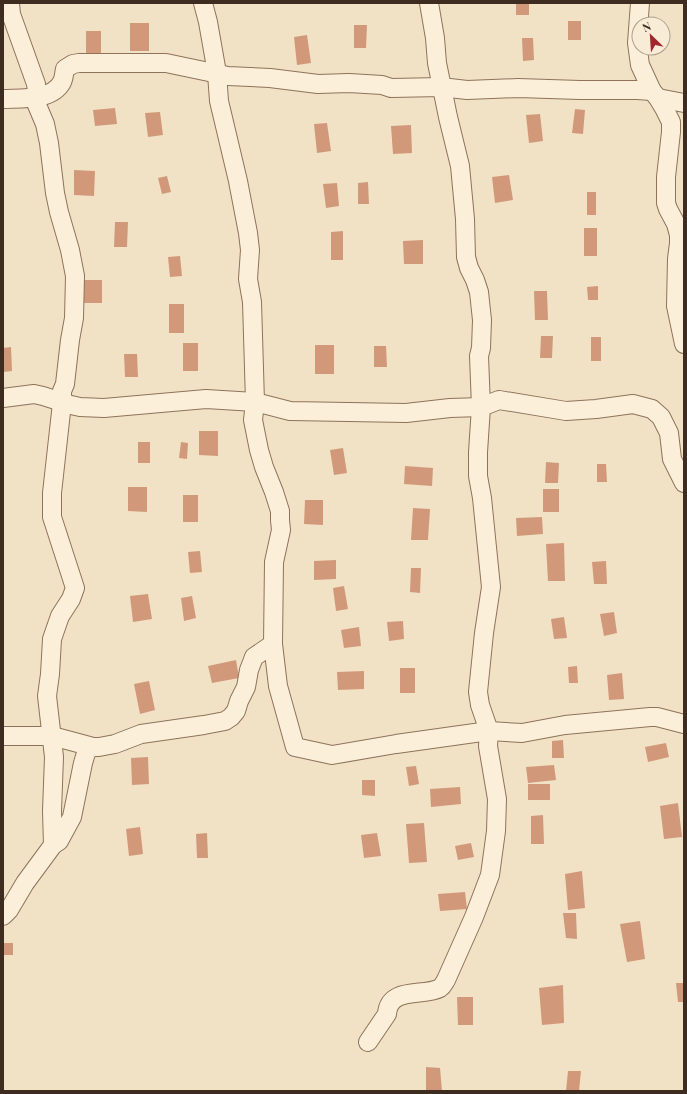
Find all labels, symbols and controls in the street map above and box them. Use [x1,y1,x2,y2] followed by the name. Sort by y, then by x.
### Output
[631,16,671,56] north arrow
[640,18,653,35] text: N

